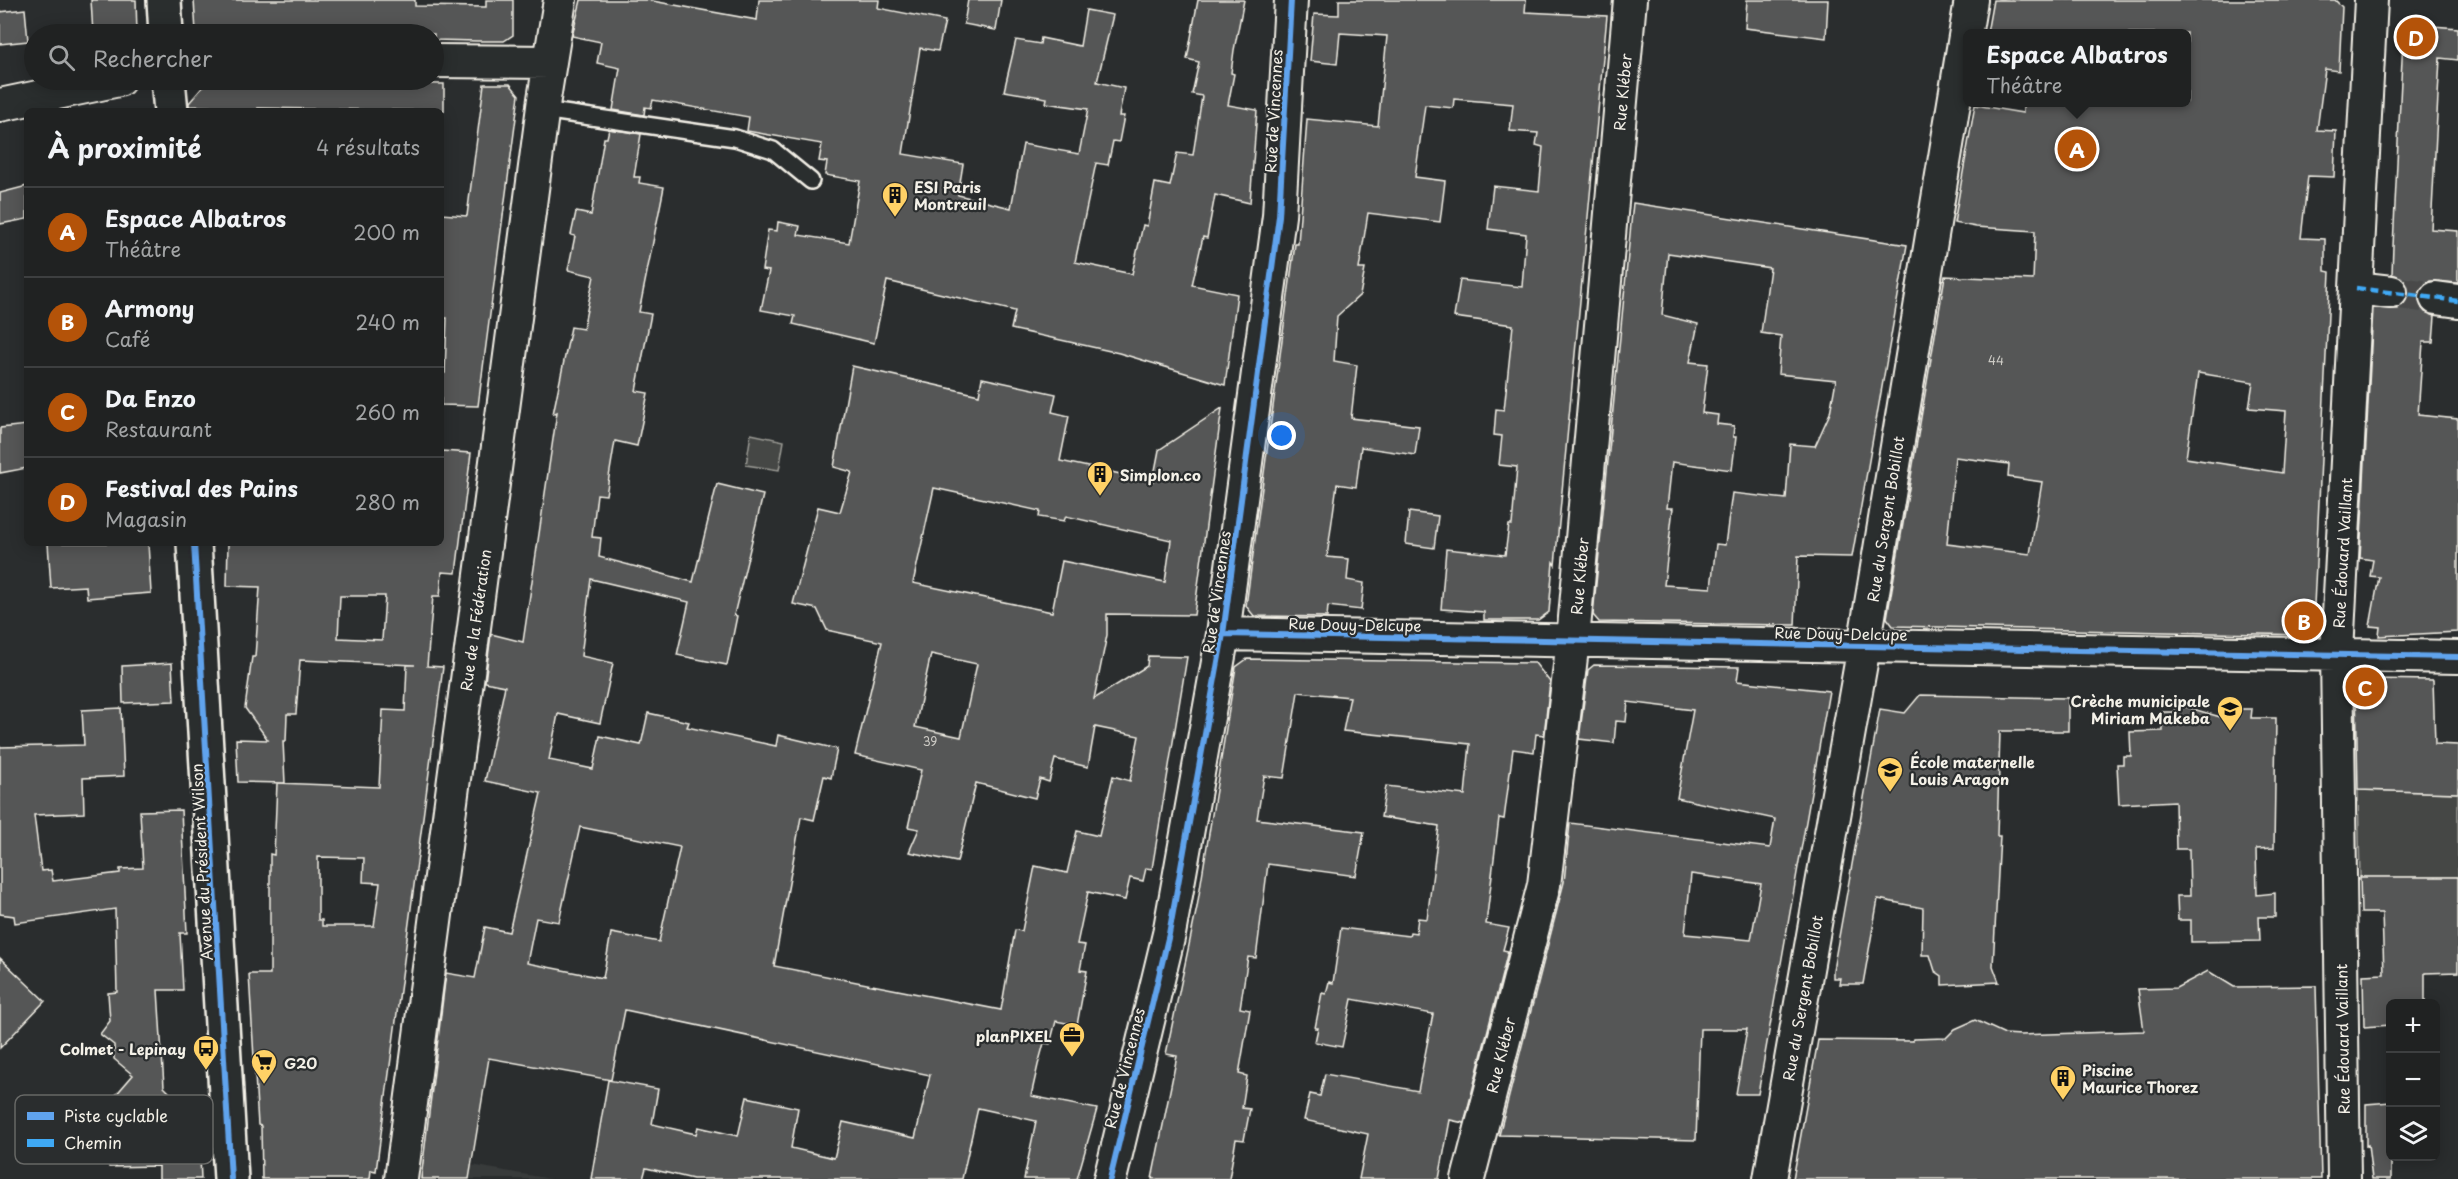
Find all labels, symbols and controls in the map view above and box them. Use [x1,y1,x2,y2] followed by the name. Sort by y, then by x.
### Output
[2396,15,2436,60] pin: D
[24,24,444,90] search box
[1963,29,2191,107] popup
[1986,37,2168,70] text: Espace Albatros
[45,41,78,74] icon: search
[93,41,212,74] text: Rechercher
[1258,48,1288,173] street label: Rue de Vincennes
[1607,52,1637,132] street label: Rue Kléber
[1986,70,2062,100] text: Théâtre
[2058,126,2096,172] pin: A
[48,128,202,167] text: À proximité
[316,132,420,162] text: 4 résultats
[914,175,986,215] place label: ESI Paris Montreuil
[880,180,910,218] building icon: ESI Paris Montreuil
[105,201,286,234] text: Espace Albatros
[60,217,75,247] text: A
[353,217,420,247] text: 200 m
[105,234,181,264] text: Théâtre
[105,291,194,324] text: Armony
[61,307,74,337] text: B
[355,307,420,337] text: 240 m
[105,324,150,354] text: Café
[1988,351,2004,369] house number: 44
[105,381,196,414] text: Da Enzo
[60,397,75,427] text: C
[355,397,420,427] text: 260 m
[105,414,212,444] text: Restaurant
[1267,421,1296,450] your location
[1861,434,1909,604] street label: Rue du Sergent Bobillot
[1085,459,1115,497] building icon: Simplon.co
[1120,463,1201,486] place label: Simplon.co
[105,471,298,504] text: Festival des Pains
[2327,477,2357,629] street label: Rue Édouard Vaillant
[60,487,75,517] text: D
[355,487,420,517] text: 280 m
[105,504,187,534] text: Magasin
[1196,529,1236,655] street label: Rue de Vincennes
[1564,536,1594,616] street label: Rue Kléber
[454,548,496,692] street label: Rue de la Fédération
[2284,598,2324,644] pin: B
[1288,611,1422,637] street label: Rue Douy-Delcupe
[1774,620,1908,646] street label: Rue Douy-Delcupe
[2346,664,2384,710] pin: C
[2071,689,2211,729] place label: Crèche municipale Miriam Makeba
[2215,694,2245,732] school or university icon: Crèche municipale Miriam Makeba
[923,732,937,750] house number: 39
[1910,750,2035,790] place label: École maternelle Louis Aragon
[1875,755,1905,793] school or university icon: École maternelle Louis Aragon
[184,763,218,961] street label: Avenue du Président Wilson
[1776,913,1828,1083] street label: Rue du Sergent Bobillot
[2329,964,2355,1114] street label: Rue Édouard Vaillant
[2386,999,2440,1161] map controls
[2386,999,2440,1053] button: +
[1098,1005,1150,1131] street label: Rue de Vincennes
[1479,1015,1521,1095] street label: Rue Kléber
[1057,1020,1087,1058] office icon: planPIXEL
[976,1024,1053,1047] place label: planPIXEL
[191,1033,221,1071] bus stop icon: Colmet - Lepinay
[60,1037,186,1060] place label: Colmet - Lepinay
[249,1047,279,1085] supermarket icon: G20
[284,1051,317,1074] place label: G20
[2386,1053,2440,1107] button: −
[2082,1058,2199,1098] place label: Piscine Maurice Thorez
[2048,1063,2078,1101] building icon: Piscine Maurice Thorez
[15,1095,213,1164] legend
[64,1103,168,1127] text: Piste cyclable
[2386,1107,2440,1161] button: layers
[64,1130,122,1154] text: Chemin

